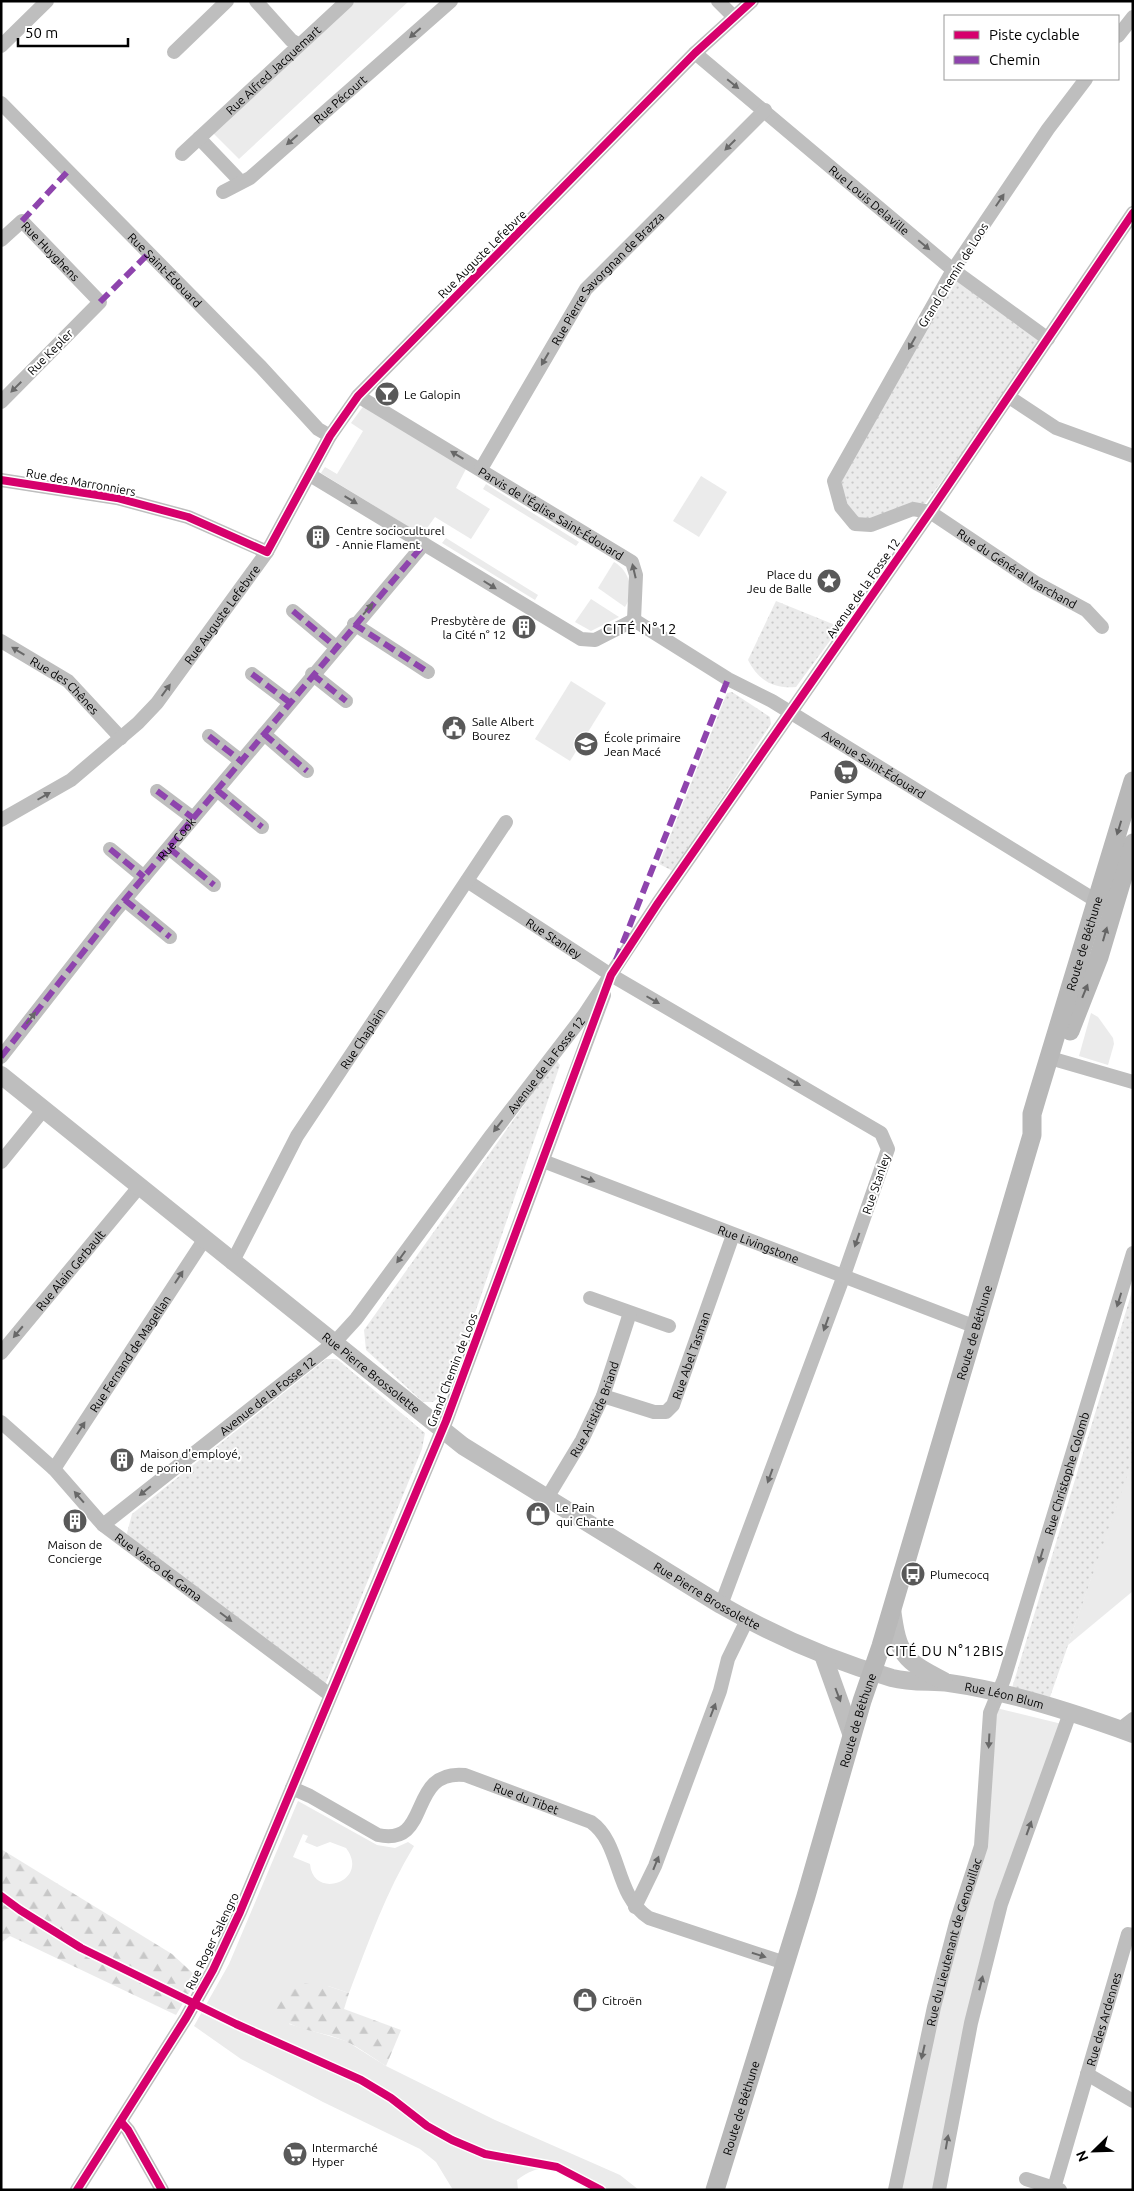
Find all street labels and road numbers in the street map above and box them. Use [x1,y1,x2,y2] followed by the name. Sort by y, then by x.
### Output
[223,23,323,117] street label: Rue Alfred Jacquemart
[311,72,369,126] street label: Rue Pécourt
[827,162,912,237] street label: Rue Louis Delaville
[435,207,529,301] street label: Rue Auguste Lefebvre
[548,209,666,347] street label: Rue Pierre Savorgnan de Brazza
[19,219,82,283] street label: Rue Huyghens
[915,220,991,330] street label: Grand Chemin de Loos
[126,230,205,310] street label: Rue Saint-Édouard
[25,326,76,377] street label: Rue Kepler
[477,464,626,562] street label: Parvis de l'Église Saint-Édouard
[25,466,137,498] street label: Rue des Marronniers
[955,526,1079,610] street label: Rue du Général Marchand
[824,536,902,640] street label: Avenue de la Fosse 12
[181,562,262,666] street label: Rue Auguste Lefebvre
[28,654,102,716] street label: Rue des Chênes
[820,727,928,801] street label: Avenue Saint-Édouard
[155,815,198,862] street label: Rue Cook
[1063,895,1104,992] street label: Route de Béthune
[524,915,584,961] street label: Rue Stanley
[337,1005,387,1071] street label: Rue Chaplain
[504,1014,587,1116] street label: Avenue de la Fosse 12
[860,1152,893,1216] street label: Rue Stanley
[716,1222,801,1265] street label: Rue Livingstone
[33,1227,107,1313] street label: Rue Alain Gerbault
[954,1283,994,1381] street label: Route de Béthune
[87,1293,173,1414] street label: Rue Fernand de Magellan
[669,1310,712,1401] street label: Rue Abel Tasman
[424,1311,480,1429] street label: Grand Chemin de Loos
[320,1329,423,1416] street label: Rue Pierre Brossolette
[217,1354,318,1437] street label: Avenue de la Fosse 12
[567,1360,620,1459] street label: Rue Aristide Briand
[1042,1410,1091,1536] street label: Rue Christophe Colomb
[113,1530,205,1603] street label: Rue Vasco de Gama
[652,1559,763,1632] street label: Rue Pierre Brossolette
[837,1671,878,1769] street label: Route de Béthune
[964,1679,1046,1711] street label: Rue Léon Blum
[492,1780,561,1816] street label: Rue du Tibet
[924,1856,983,2027] street label: Rue du Lieutenant de Genouillac
[183,1890,241,1992] street label: Rue Roger Salengro
[1083,1971,1123,2067] street label: Rue des Ardennes
[720,2059,761,2157] street label: Route de Béthune

